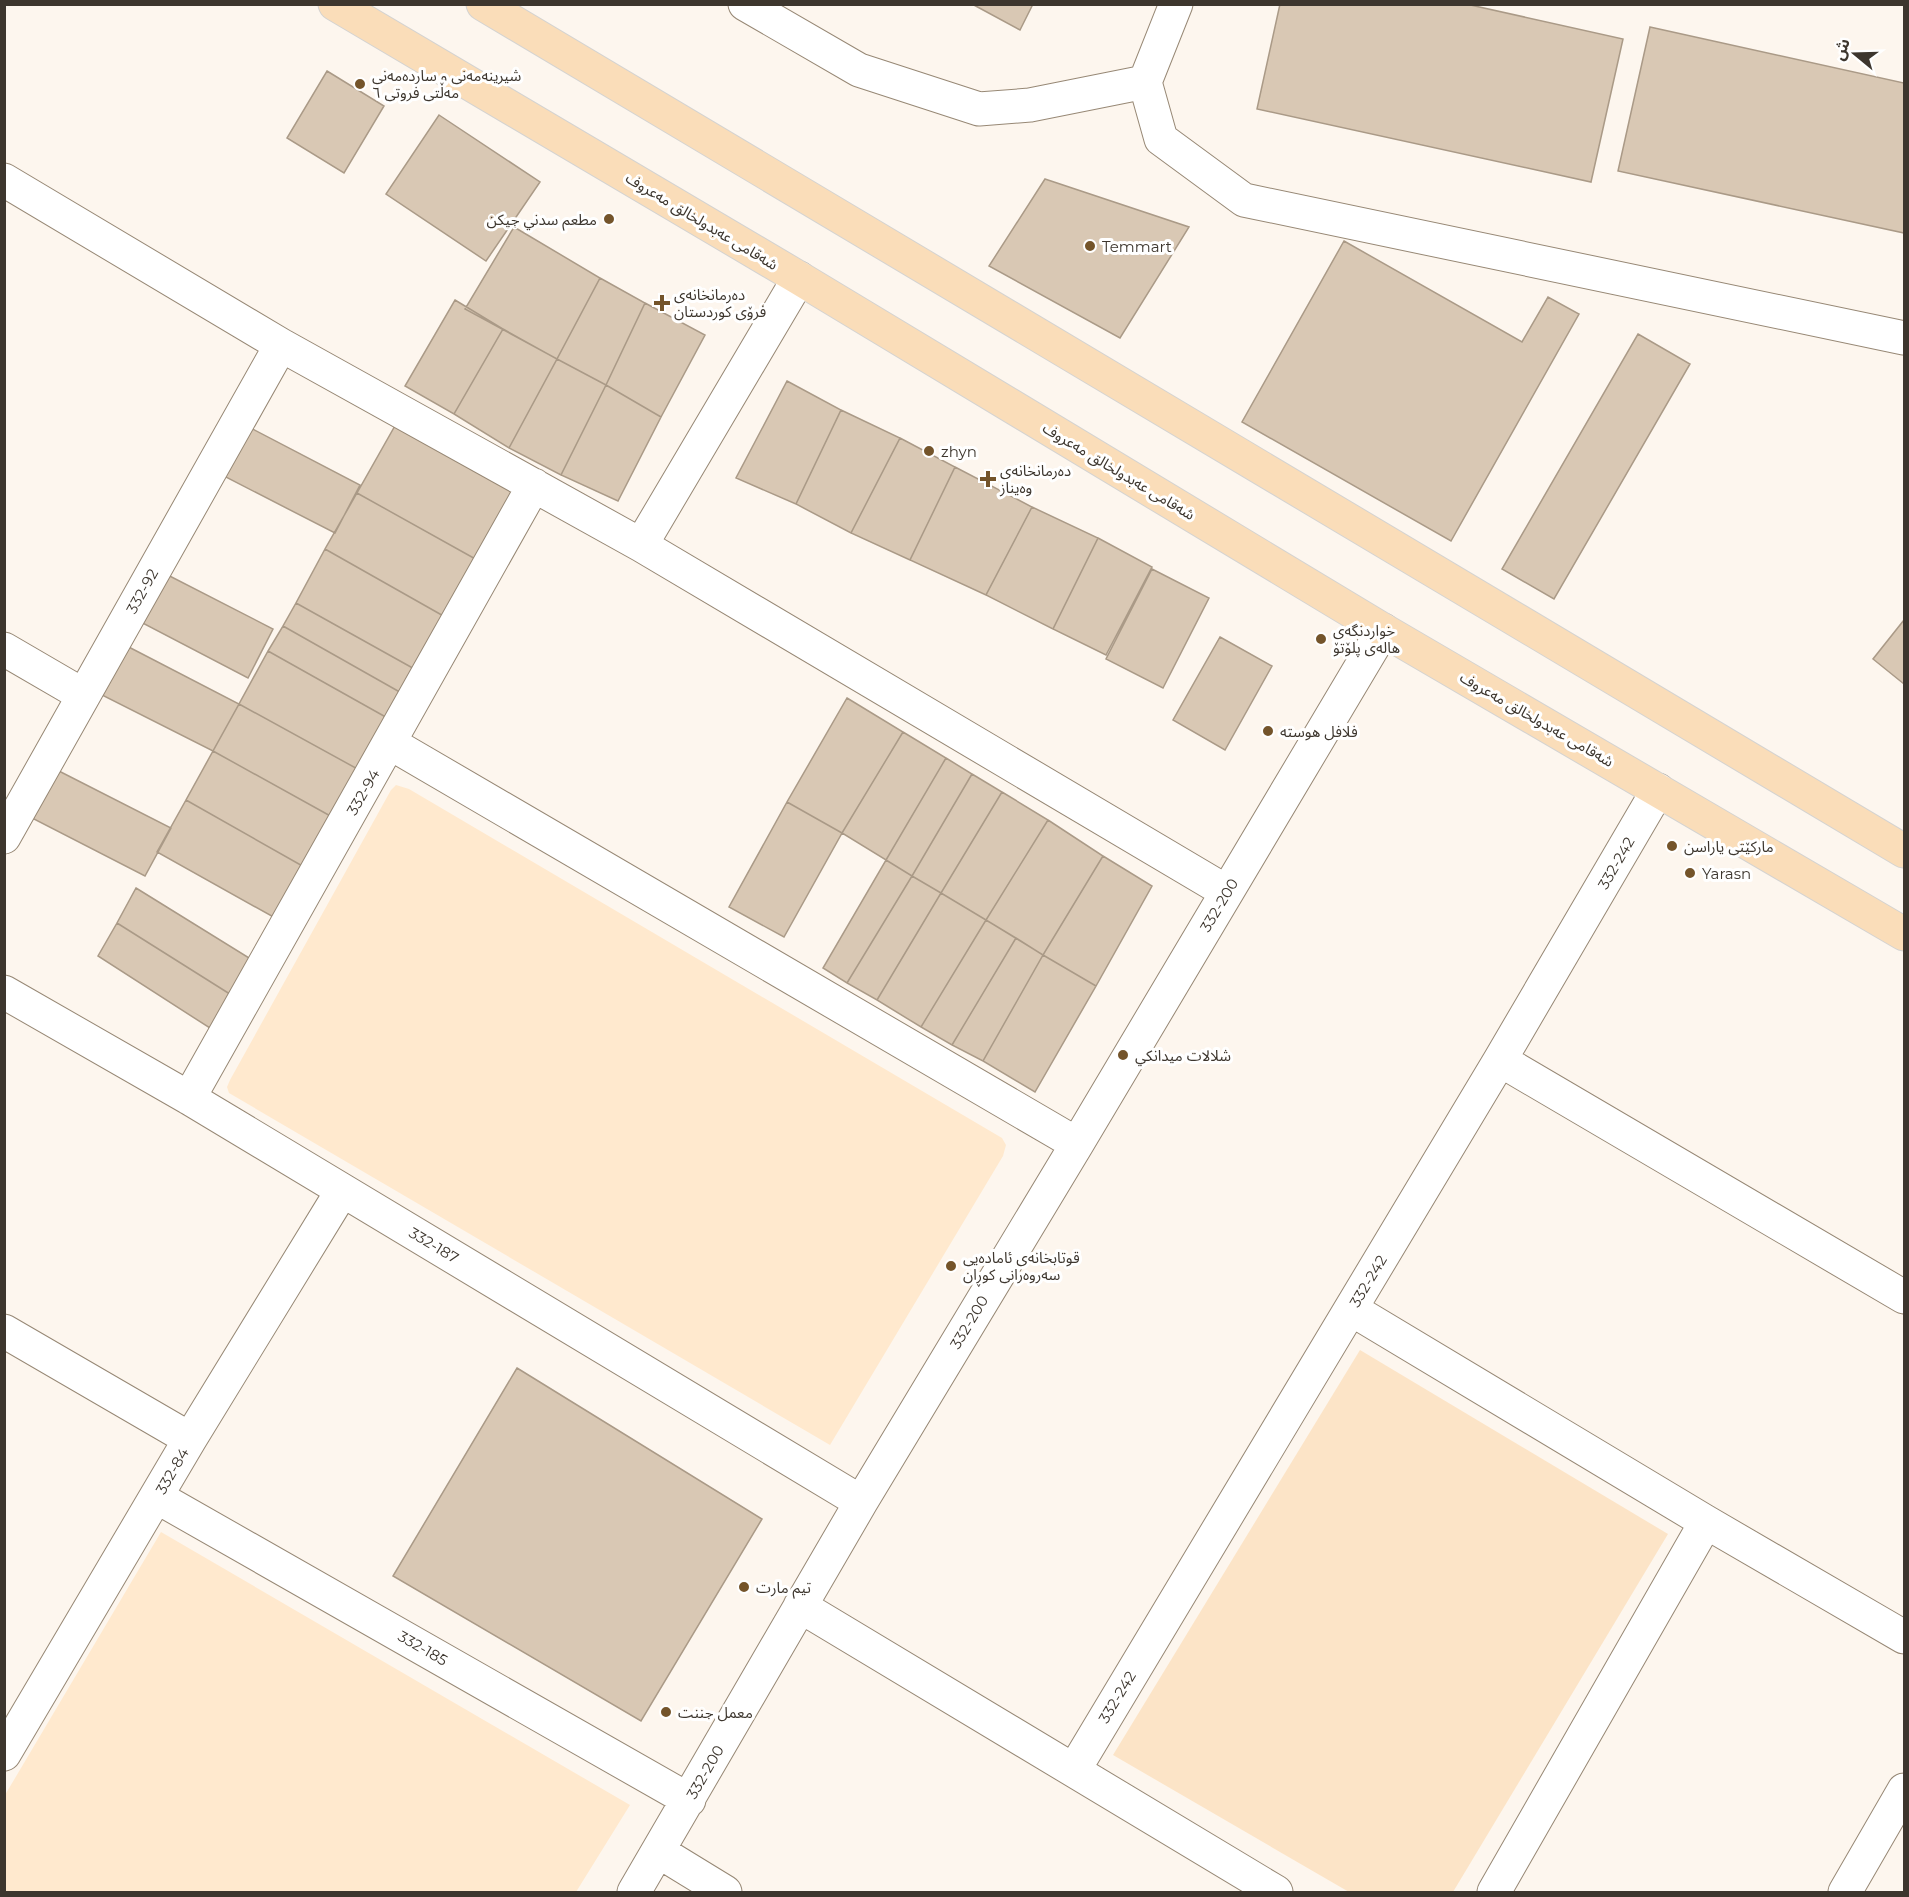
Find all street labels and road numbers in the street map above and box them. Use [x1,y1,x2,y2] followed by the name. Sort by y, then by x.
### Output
[622,168,782,275] street label: شەقامی عەبدولخالق مەعروف
[1039,418,1199,525] street label: شەقامی عەبدولخالق مەعروف
[122,565,162,617] street label: 332-92
[1456,667,1617,772] street label: شەقامی عەبدولخالق مەعروف
[342,766,384,818] street label: 332-94
[1593,833,1639,893] street label: 332-242
[1196,875,1242,935] street label: 332-200
[406,1223,462,1267] street label: 332-187
[1345,1252,1391,1310] street label: 332-242
[946,1292,992,1352] street label: 332-200
[151,1444,193,1498] street label: 332-84
[395,1626,451,1670] street label: 332-185
[1094,1668,1140,1726] street label: 332-242
[682,1742,728,1802] street label: 332-200

